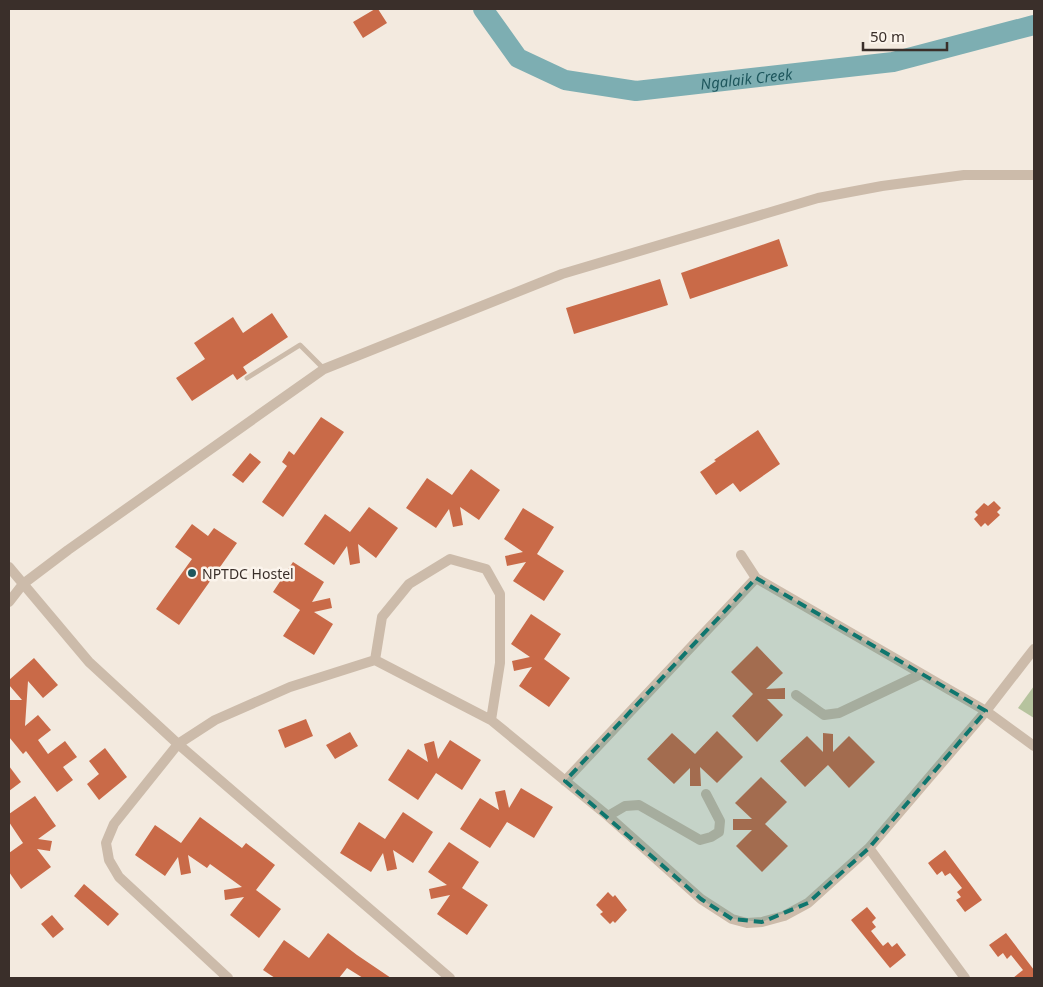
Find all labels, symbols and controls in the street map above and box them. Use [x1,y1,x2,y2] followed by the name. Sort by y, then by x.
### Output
[863,20,947,52] scale bar
[870,26,905,46] text: 50 m
[699,63,794,94] water label: Ngalaik Creek
[202,564,294,583] place label: NPTDC Hostel
[186,567,198,579] marker: NPTDC Hostel

